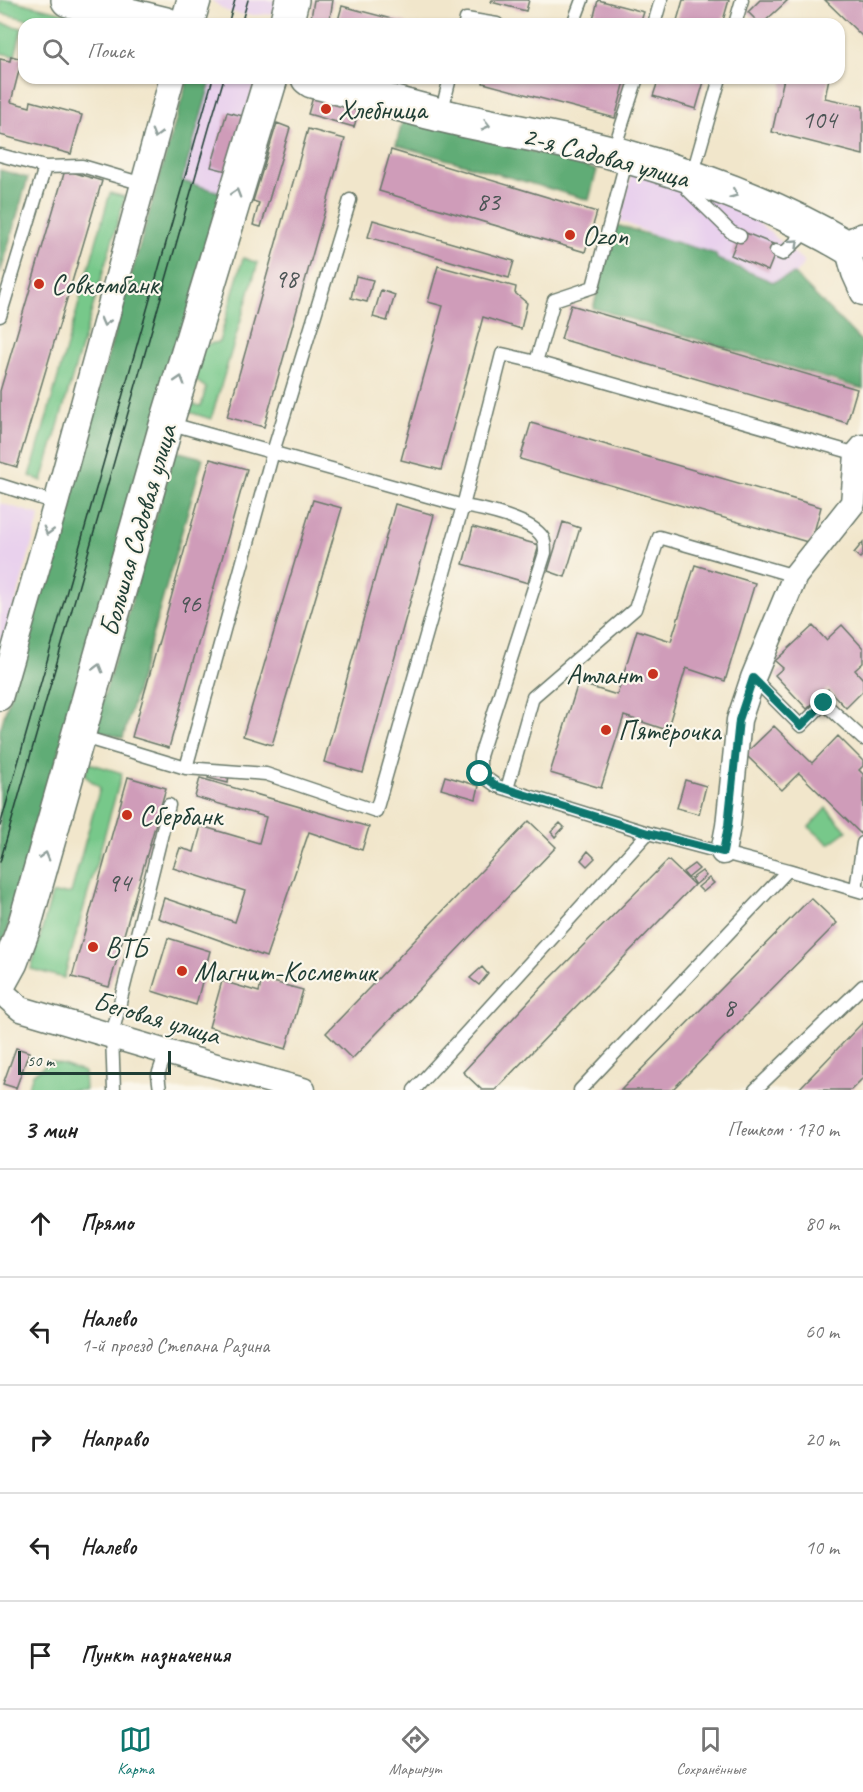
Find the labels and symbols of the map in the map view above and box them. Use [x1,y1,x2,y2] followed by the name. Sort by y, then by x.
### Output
[338,92,429,127] place label: Хлебница
[319,102,333,116] marker: Хлебница
[801,103,839,136] house number: 104
[519,117,695,196] street label: 2-я Садовая улица
[481,118,491,131] one-way arrow
[151,129,164,139] one-way arrow
[476,185,502,218] house number: 83
[728,187,739,199] one-way arrow
[229,188,241,199] one-way arrow
[582,218,628,253] place label: Ozon
[563,228,577,242] marker: Ozon
[787,239,798,250] one-way arrow
[274,262,300,295] house number: 98
[51,267,160,302] place label: Совкомбанк
[32,277,46,291] marker: Совкомбанк
[100,317,112,327] one-way arrow
[173,375,185,386] one-way arrow
[91,419,185,640] street label: Большая Садовая улица
[43,525,55,536] one-way arrow
[177,587,202,620] house number: 96
[566,657,643,692] place label: Атлант
[91,664,103,674] one-way arrow
[646,667,660,681] marker: Атлант
[810,689,836,715] route end
[618,713,722,748] place label: Пятёрочка
[599,723,613,737] marker: Пятёрочка
[466,760,492,786] route start
[139,798,225,833] place label: Сбербанк
[120,808,134,822] marker: Сбербанк
[38,851,50,862] one-way arrow
[107,866,133,899] house number: 94
[105,930,150,965] place label: ВТБ
[86,940,100,954] marker: ВТБ
[194,954,379,989] place label: Магнит-Косметик
[175,964,189,978] marker: Магнит-Косметик
[90,983,226,1053] street label: Беговая улица
[723,991,737,1024] house number: 8
[18,1048,171,1076] scale bar

